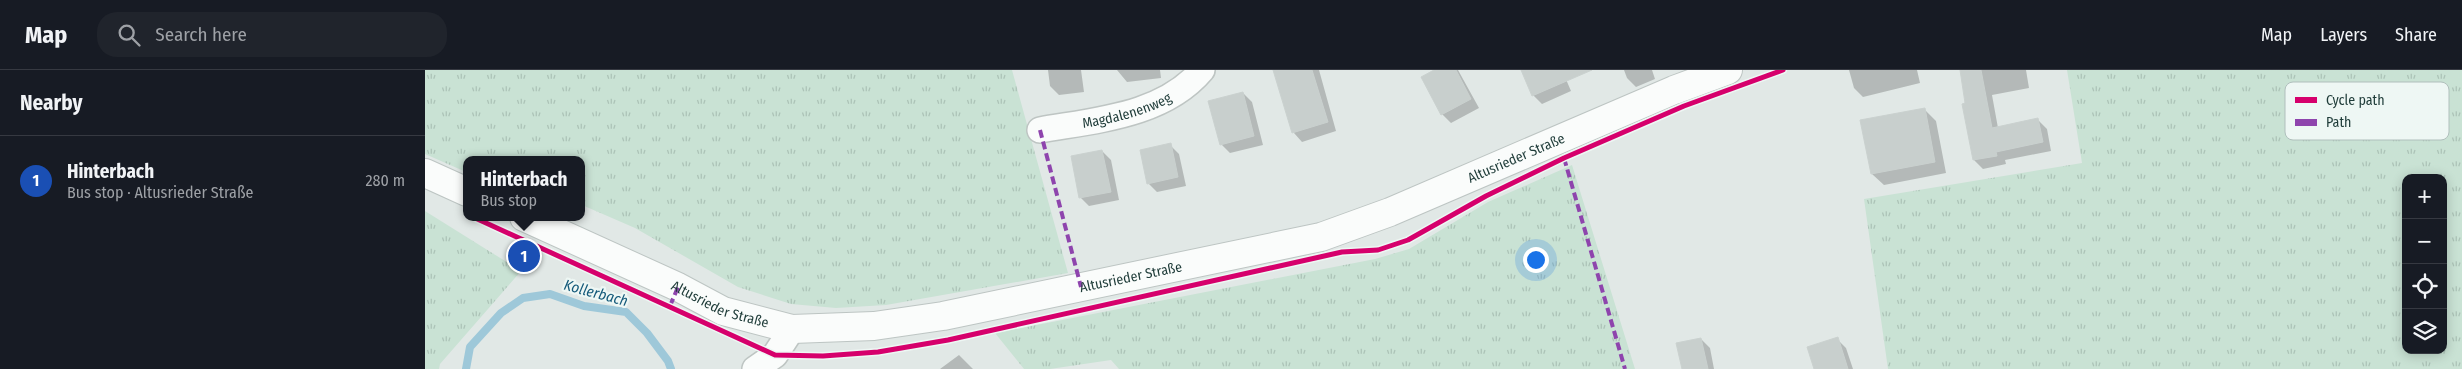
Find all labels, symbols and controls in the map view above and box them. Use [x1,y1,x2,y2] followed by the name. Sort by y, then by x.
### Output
[97,12,447,57] search box
[25,21,67,49] text: Map
[115,21,143,49] icon: search
[155,23,247,46] text: Search here
[2261,24,2292,46] text: Map
[2320,24,2367,46] text: Layers
[2395,24,2437,46] text: Share
[2285,82,2449,140] legend
[1081,89,1175,131] street label: Magdalenenweg
[20,90,82,116] text: Nearby
[2326,92,2385,109] text: Cycle path
[2326,114,2351,131] text: Path
[1465,129,1567,186] street label: Altusrieder Straße
[463,156,585,221] popup
[67,160,154,183] text: Hinterbach
[480,168,568,191] text: Hinterbach
[33,171,39,190] text: 1
[366,171,405,190] text: 280 m
[2402,174,2447,354] map controls
[2402,174,2447,219] button: +
[67,183,253,202] text: Bus stop · Altusrieder Straße
[480,191,537,210] text: Bus stop
[2402,219,2447,264] button: −
[508,237,540,275] pin: 1
[1523,247,1549,273] your location
[1078,258,1184,296] street label: Altusrieder Straße
[2402,264,2447,309] button: locate
[562,276,630,310] water label: Kollerbach
[669,277,771,331] street label: Altusrieder Straße
[2402,309,2447,354] button: layers

